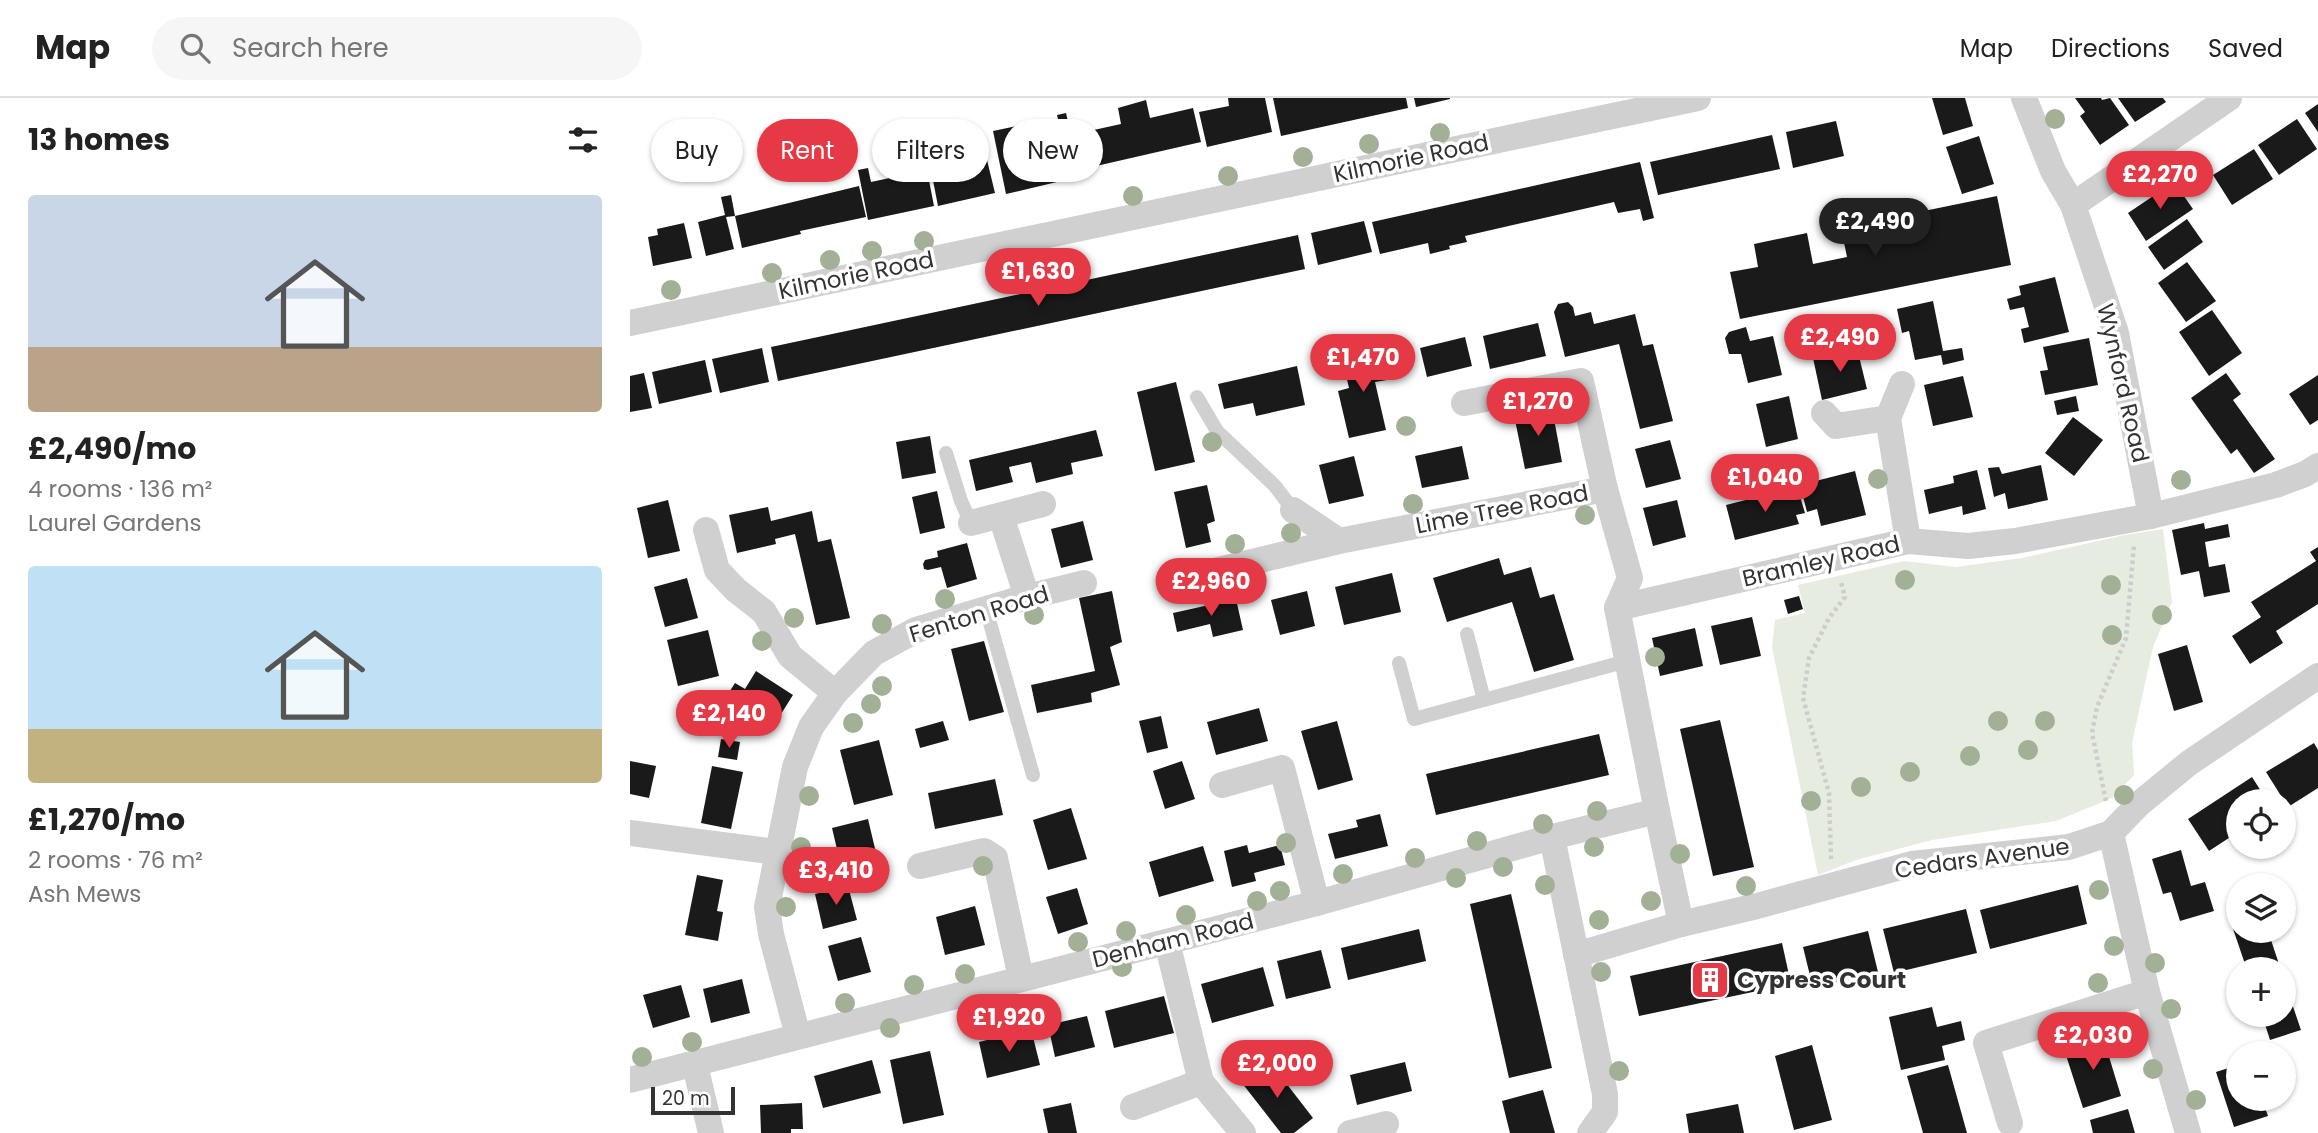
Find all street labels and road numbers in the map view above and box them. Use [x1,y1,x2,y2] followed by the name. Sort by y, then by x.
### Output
[1330,126,1492,190] street label: Kilmorie Road
[775,243,937,307] street label: Kilmorie Road
[2089,300,2157,466] street label: Wynford Road
[1413,477,1591,541] street label: Lime Tree Road
[1739,527,1903,595] street label: Bramley Road
[905,578,1053,650] street label: Fenton Road
[1893,830,2071,886] street label: Cedars Avenue
[1089,904,1257,976] street label: Denham Road

